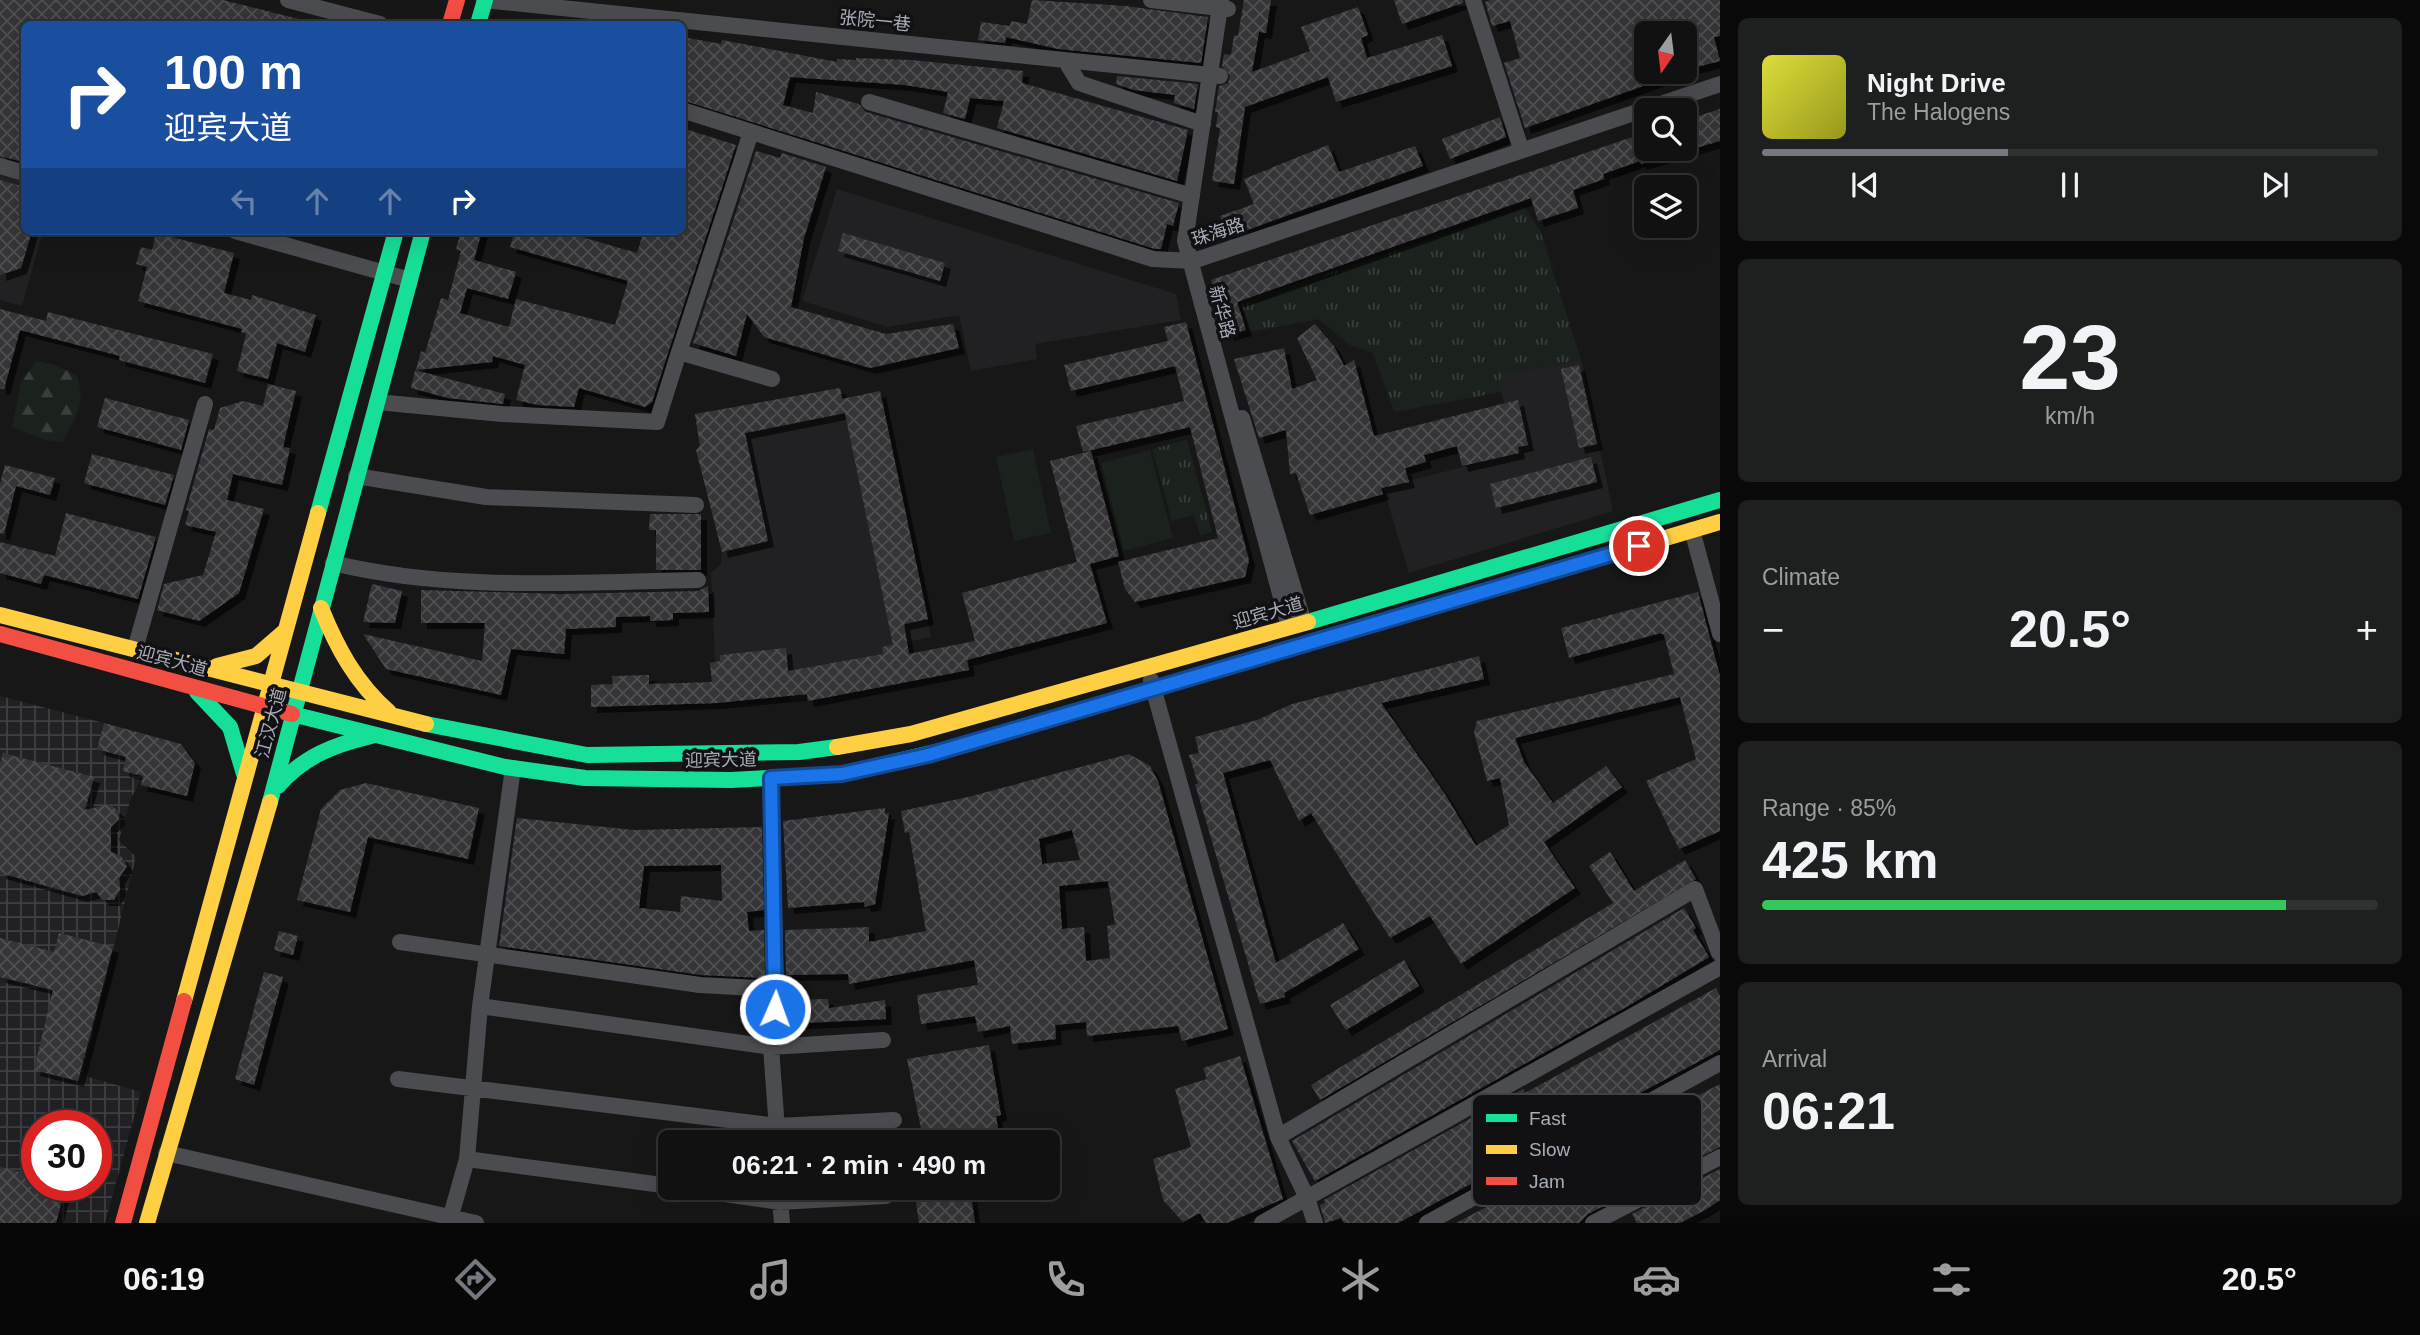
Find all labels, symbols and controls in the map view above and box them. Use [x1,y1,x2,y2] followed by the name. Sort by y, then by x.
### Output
[838,7,912,35] street label: 张院一巷
[1634,21,1698,84] north arrow
[1634,21,1697,238] map controls
[164,45,303,99] text: 100 m
[49,49,140,140] icon: right
[1867,68,2006,98] text: Night Drive
[1634,98,1697,161] button: search
[1867,99,2010,125] text: The Halogens
[164,110,292,146] text: 迎宾大道
[1846,166,1884,204] icon: previous
[2051,166,2089,204] icon: pause
[2256,166,2294,204] icon: next
[1634,175,1697,238] button: layers
[225,182,263,220] icon: left
[298,182,336,220] icon: ahead
[371,182,409,220] icon: ahead
[444,182,482,220] icon: right
[1189,214,1247,250] street label: 珠海路
[1205,283,1239,341] street label: 新华路
[2019,307,2121,408] text: 23
[2045,403,2095,429] text: km/h
[1609,516,1669,576] pin
[1620,527,1658,565] icon: arrive
[1762,564,1840,590] text: Climate
[1231,593,1305,633] street label: 迎宾大道
[2009,600,2131,658] text: 20.5°
[1762,609,1784,651] text: −
[2356,609,2378,651] text: +
[135,642,209,680] street label: 迎宾大道
[252,686,290,760] street label: 江汉大道
[685,749,757,771] street label: 迎宾大道
[1762,795,1896,821] text: Range · 85%
[1762,831,1938,889] text: 425 km
[738,972,812,1046] position arrow
[1762,1046,1827,1072] text: Arrival
[1762,1082,1895,1140] text: 06:21
[1472,1094,1702,1206] legend
[1529,1108,1567,1129] text: Fast
[21,1110,112,1201] speed limit sign: 30
[1529,1139,1570,1160] text: Slow
[732,1150,986,1180] text: 06:21 · 2 min · 490 m
[1529,1171,1565,1192] text: Jam
[451,1255,500,1304] icon: directions
[746,1255,795,1304] icon: music
[1041,1255,1090,1304] icon: phone
[1336,1255,1385,1304] icon: climate
[1632,1255,1681,1304] icon: car
[1927,1255,1976,1304] icon: filters
[123,1261,205,1297] text: 06:19
[2222,1261,2297,1297] text: 20.5°

